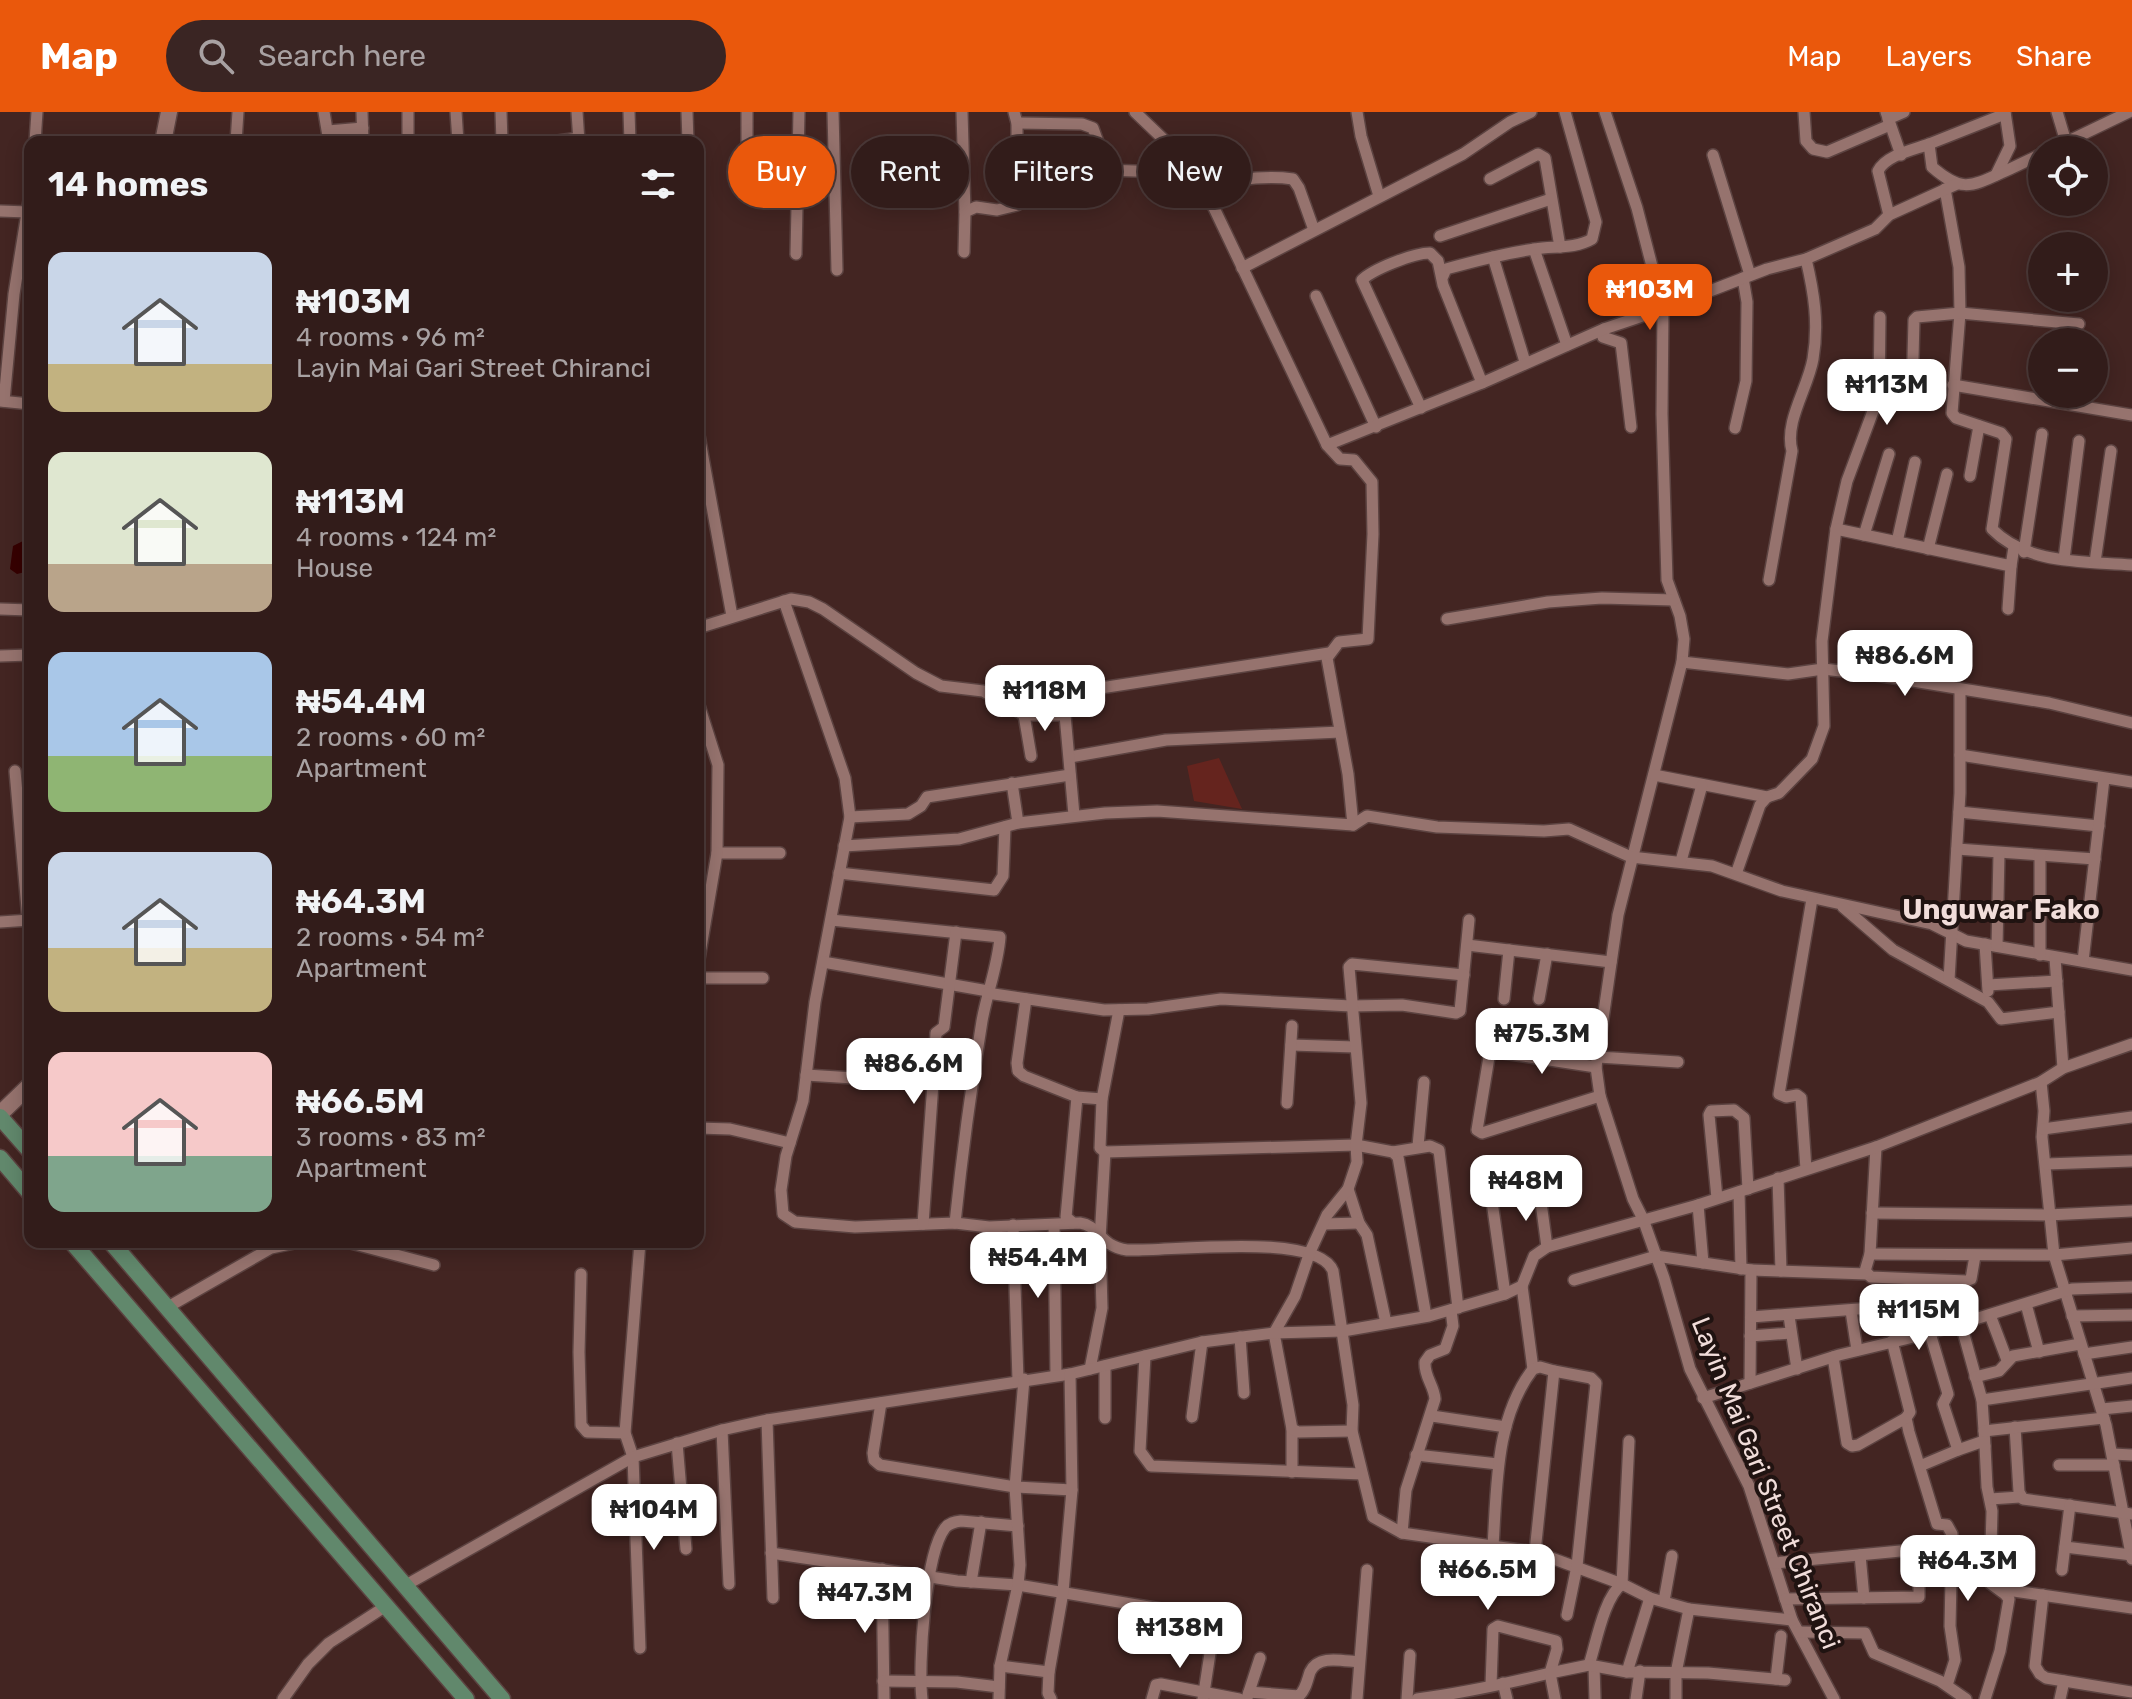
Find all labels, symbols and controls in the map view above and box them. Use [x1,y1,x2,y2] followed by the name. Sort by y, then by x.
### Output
[166,20,726,92] search box
[40,33,118,79] text: Map
[194,34,238,78] icon: search
[258,38,426,74] text: Search here
[1787,40,1842,73] text: Map
[1886,40,1972,73] text: Layers
[2016,40,2092,73] text: Share
[728,136,835,208] chip: Buy
[851,136,969,208] chip: Rent
[985,136,1122,208] chip: Filters
[1138,136,1251,208] chip: New
[2028,136,2108,408] map controls
[2028,136,2108,216] button: locate
[636,162,680,206] icon: filters
[48,164,208,205] text: 14 homes
[2028,232,2108,312] button: +
[1594,264,1706,332] pin: ₦103M
[1606,274,1694,305] text: ₦103M
[296,281,411,322] text: ₦103M
[112,284,208,380] icon: home
[296,322,485,353] text: 4 rooms · 96 m²
[2028,328,2108,408] button: −
[296,353,651,384] text: Layin Mai Gari Street Chiranci
[1831,359,1943,427] pin: ₦113M
[1845,369,1929,400] text: ₦113M
[296,481,405,522] text: ₦113M
[112,484,208,580] icon: home
[296,522,496,553] text: 4 rooms · 124 m²
[296,553,373,584] text: House
[1840,630,1970,698] pin: ₦86.6M
[1855,640,1955,671] text: ₦86.6M
[989,665,1101,733] pin: ₦118M
[1003,675,1087,706] text: ₦118M
[296,681,426,722] text: ₦54.4M
[112,684,208,780] icon: home
[296,722,485,753] text: 2 rooms · 60 m²
[296,753,427,784] text: Apartment
[296,881,426,922] text: ₦64.3M
[112,884,208,980] icon: home
[1902,893,2100,926] district label: Unguwar Fako
[296,922,485,953] text: 2 rooms · 54 m²
[296,953,427,984] text: Apartment
[1477,1008,1607,1076] pin: ₦75.3M
[1494,1018,1590,1049] text: ₦75.3M
[849,1038,979,1106] pin: ₦86.6M
[864,1048,964,1079] text: ₦86.6M
[296,1081,425,1122] text: ₦66.5M
[112,1084,208,1180] icon: home
[296,1122,486,1153] text: 3 rooms · 83 m²
[296,1153,427,1184] text: Apartment
[1479,1155,1573,1223] pin: ₦48M
[1488,1165,1564,1196] text: ₦48M
[973,1232,1103,1300] pin: ₦54.4M
[988,1242,1088,1273] text: ₦54.4M
[1863,1284,1975,1352] pin: ₦115M
[1878,1294,1960,1325] text: ₦115M
[1685,1313,1846,1654] street label: Layin Mai Gari Street Chiranci
[598,1484,710,1552] pin: ₦104M
[610,1494,698,1525] text: ₦104M
[1903,1535,2033,1603] pin: ₦64.3M
[1423,1544,1553,1612] pin: ₦66.5M
[1918,1545,2018,1576] text: ₦64.3M
[1439,1554,1537,1585] text: ₦66.5M
[800,1567,930,1635] pin: ₦47.3M
[817,1577,913,1608] text: ₦47.3M
[1124,1602,1236,1670] pin: ₦138M
[1136,1612,1224,1643] text: ₦138M

